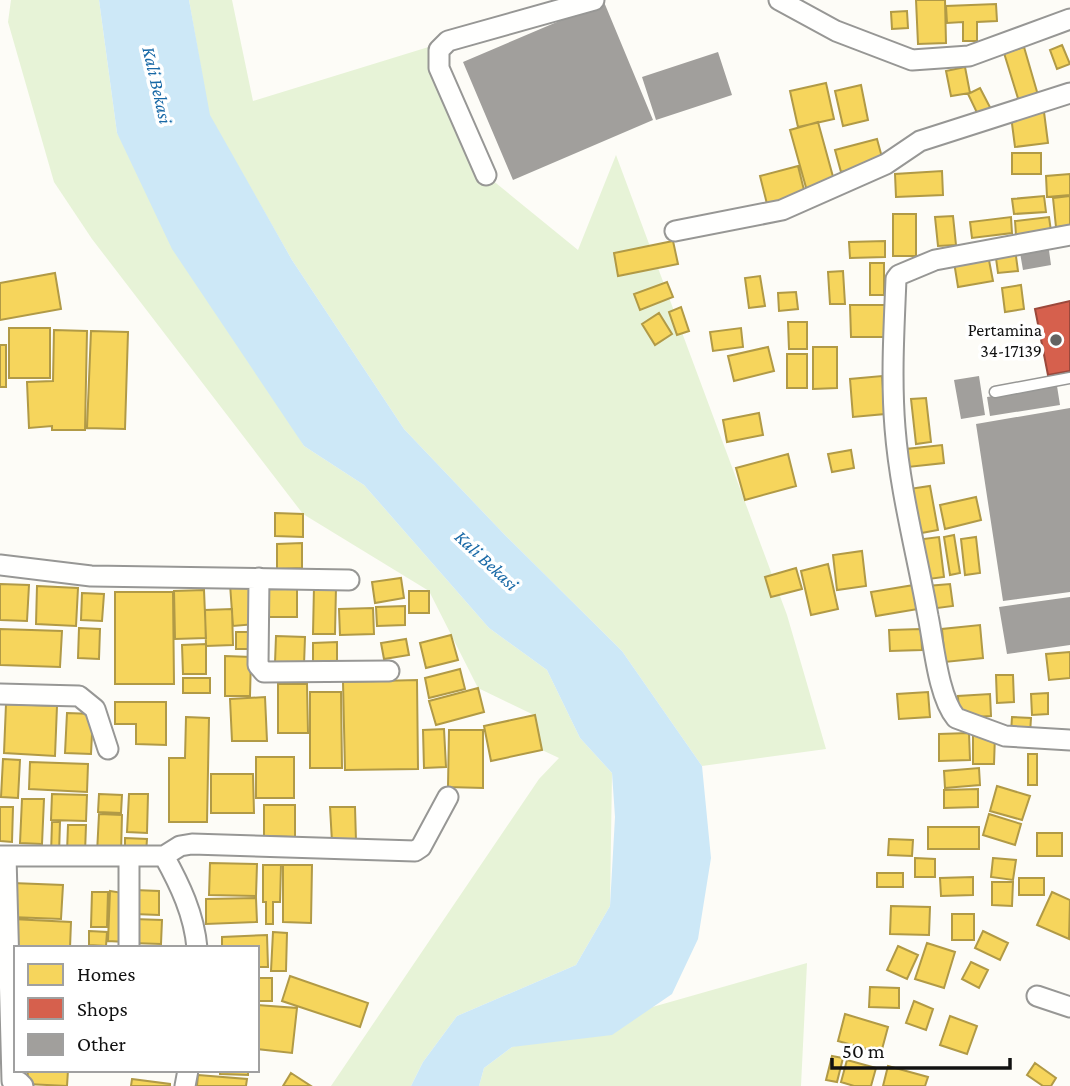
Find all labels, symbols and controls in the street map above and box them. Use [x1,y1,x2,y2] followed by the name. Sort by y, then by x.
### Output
[138,44,177,127] water label: Kali Bekasi
[968,320,1042,361] place label: Pertamina 34-17139
[1048,332,1064,348] marker: Pertamina 34-17139
[451,526,523,595] water label: Kali Bekasi
[14,946,259,1072] legend
[77,962,136,986] text: Homes
[77,997,128,1021] text: Shops
[832,1026,1010,1070] scale bar
[77,1032,127,1056] text: Other
[842,1039,885,1063] text: 50 m

